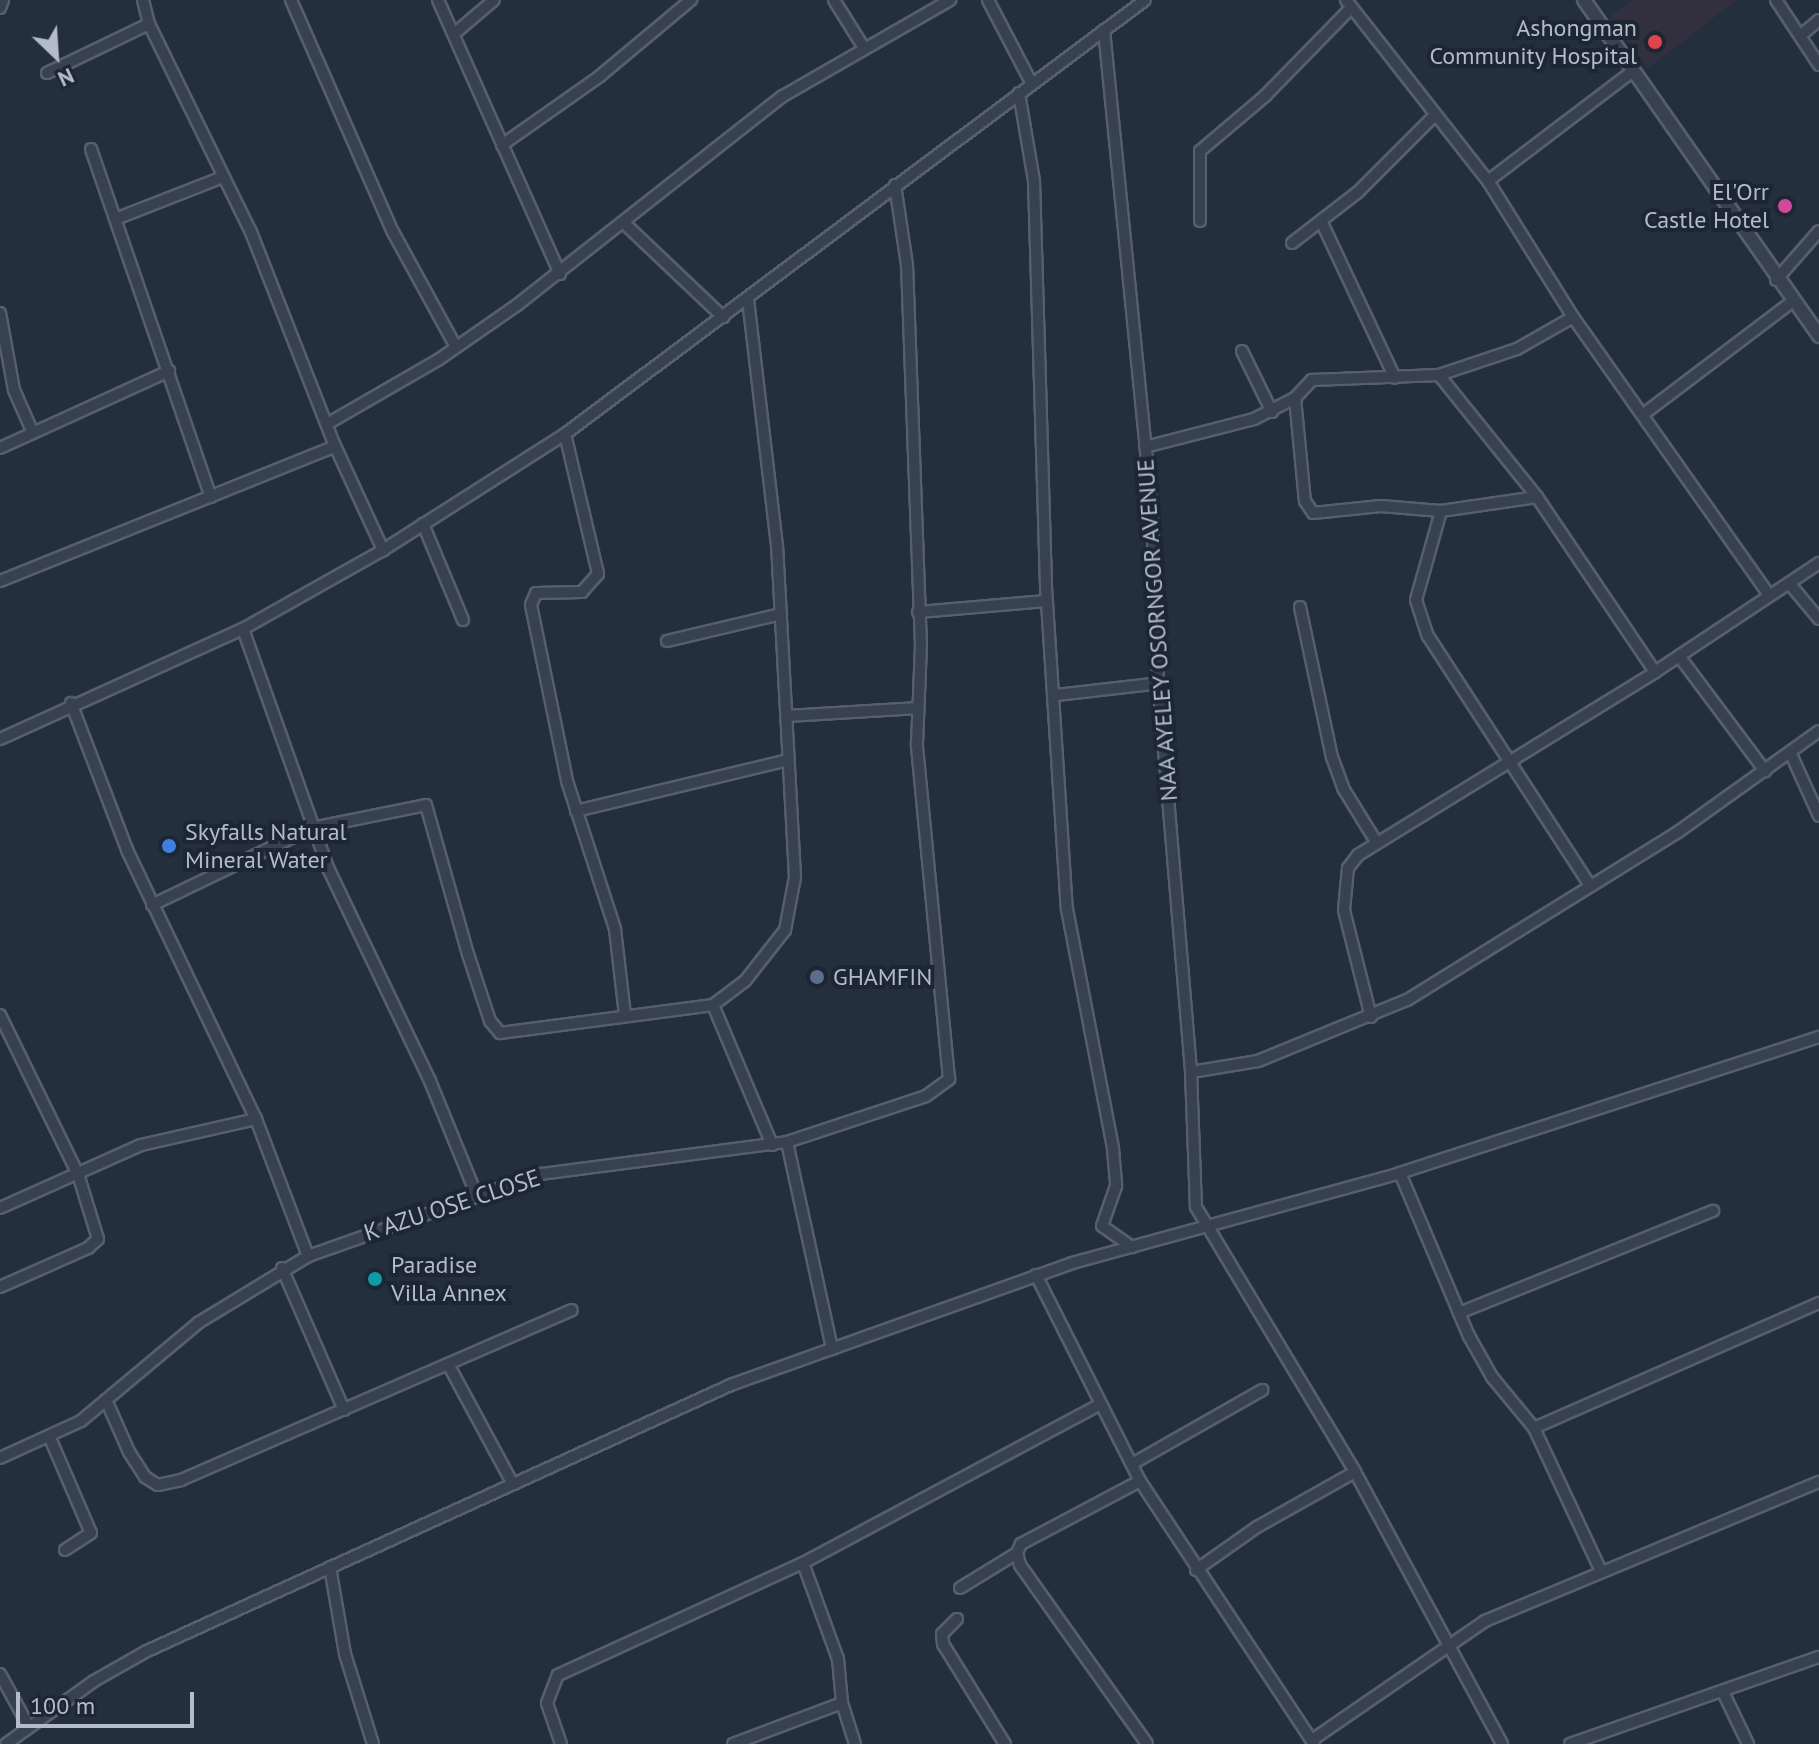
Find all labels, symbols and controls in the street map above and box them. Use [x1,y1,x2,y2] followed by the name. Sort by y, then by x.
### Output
[1429,14,1637,70] place label: Ashongman Community Hospital
[16,16,96,96] north arrow
[1644,31,1666,53] marker: Ashongman Community Hospital
[54,62,79,93] text: N
[1644,178,1769,234] place label: El'Orr Castle Hotel
[1776,197,1794,215] marker: El'Orr Castle Hotel
[1131,456,1183,804] street label: NAA AYELEY OSORNGOR AVENUE
[185,818,347,874] place label: Skyfalls Natural Mineral Water
[160,837,178,855] marker: Skyfalls Natural Mineral Water
[833,963,932,991] place label: GHAMFIN
[808,968,826,986] marker: GHAMFIN
[360,1163,544,1247] street label: K AZU OSE CLOSE
[391,1251,508,1307] place label: Paradise Villa Annex
[366,1270,384,1288] marker: Paradise Villa Annex
[20,1676,198,1726] scale bar
[30,1690,95,1721] text: 100 m

